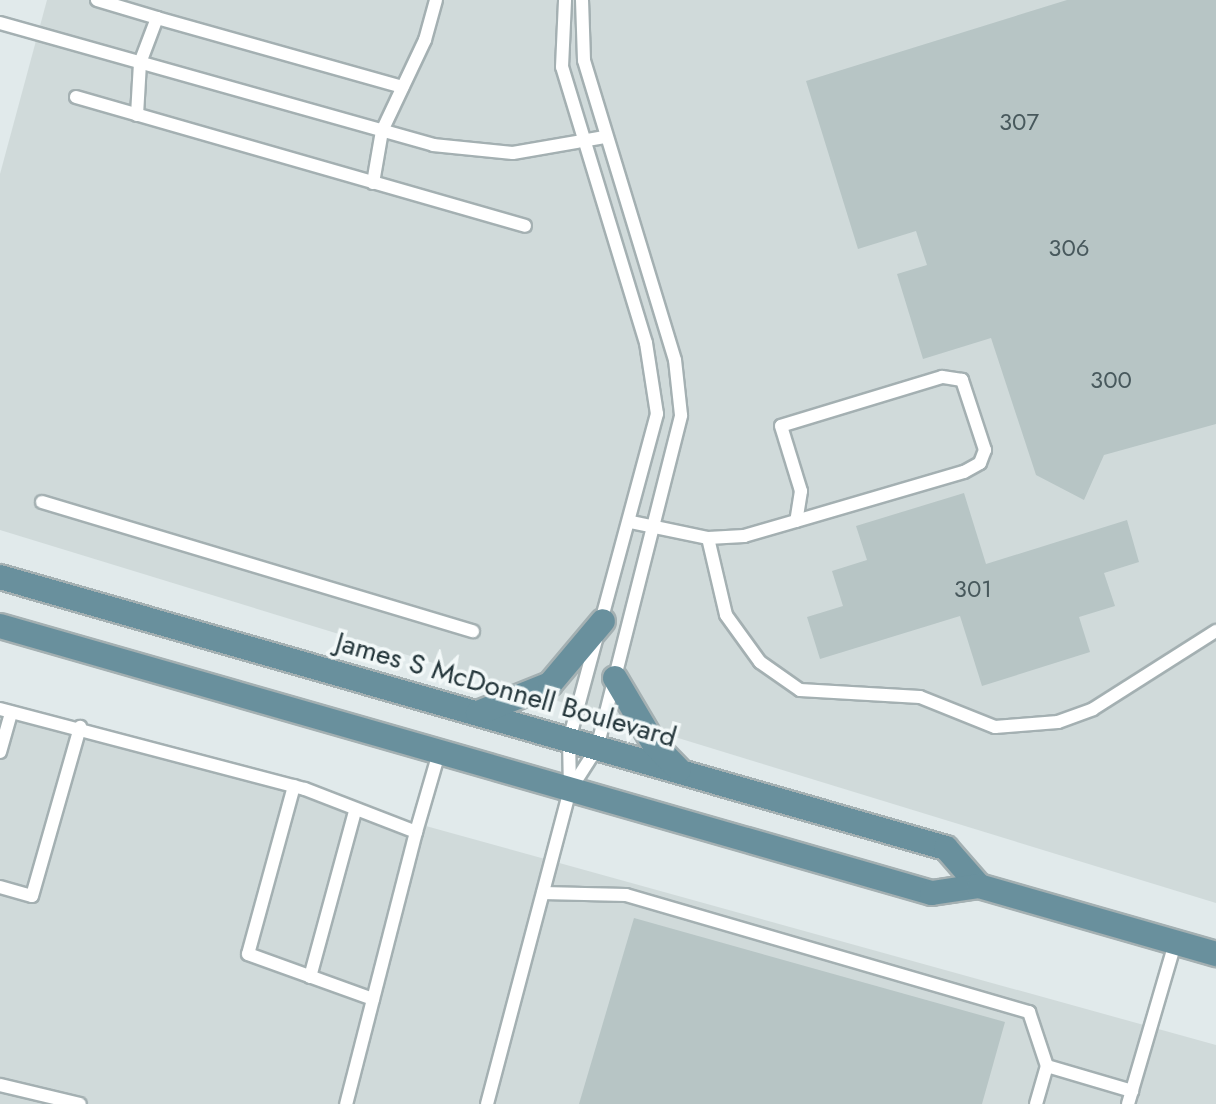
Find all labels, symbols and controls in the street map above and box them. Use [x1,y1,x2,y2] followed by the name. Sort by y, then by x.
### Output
[999,108,1039,136] house number: 307
[1048,234,1090,262] house number: 306
[1090,366,1132,394] house number: 300
[954,575,992,603] house number: 301
[332,625,680,755] street label: James S McDonnell Boulevard

